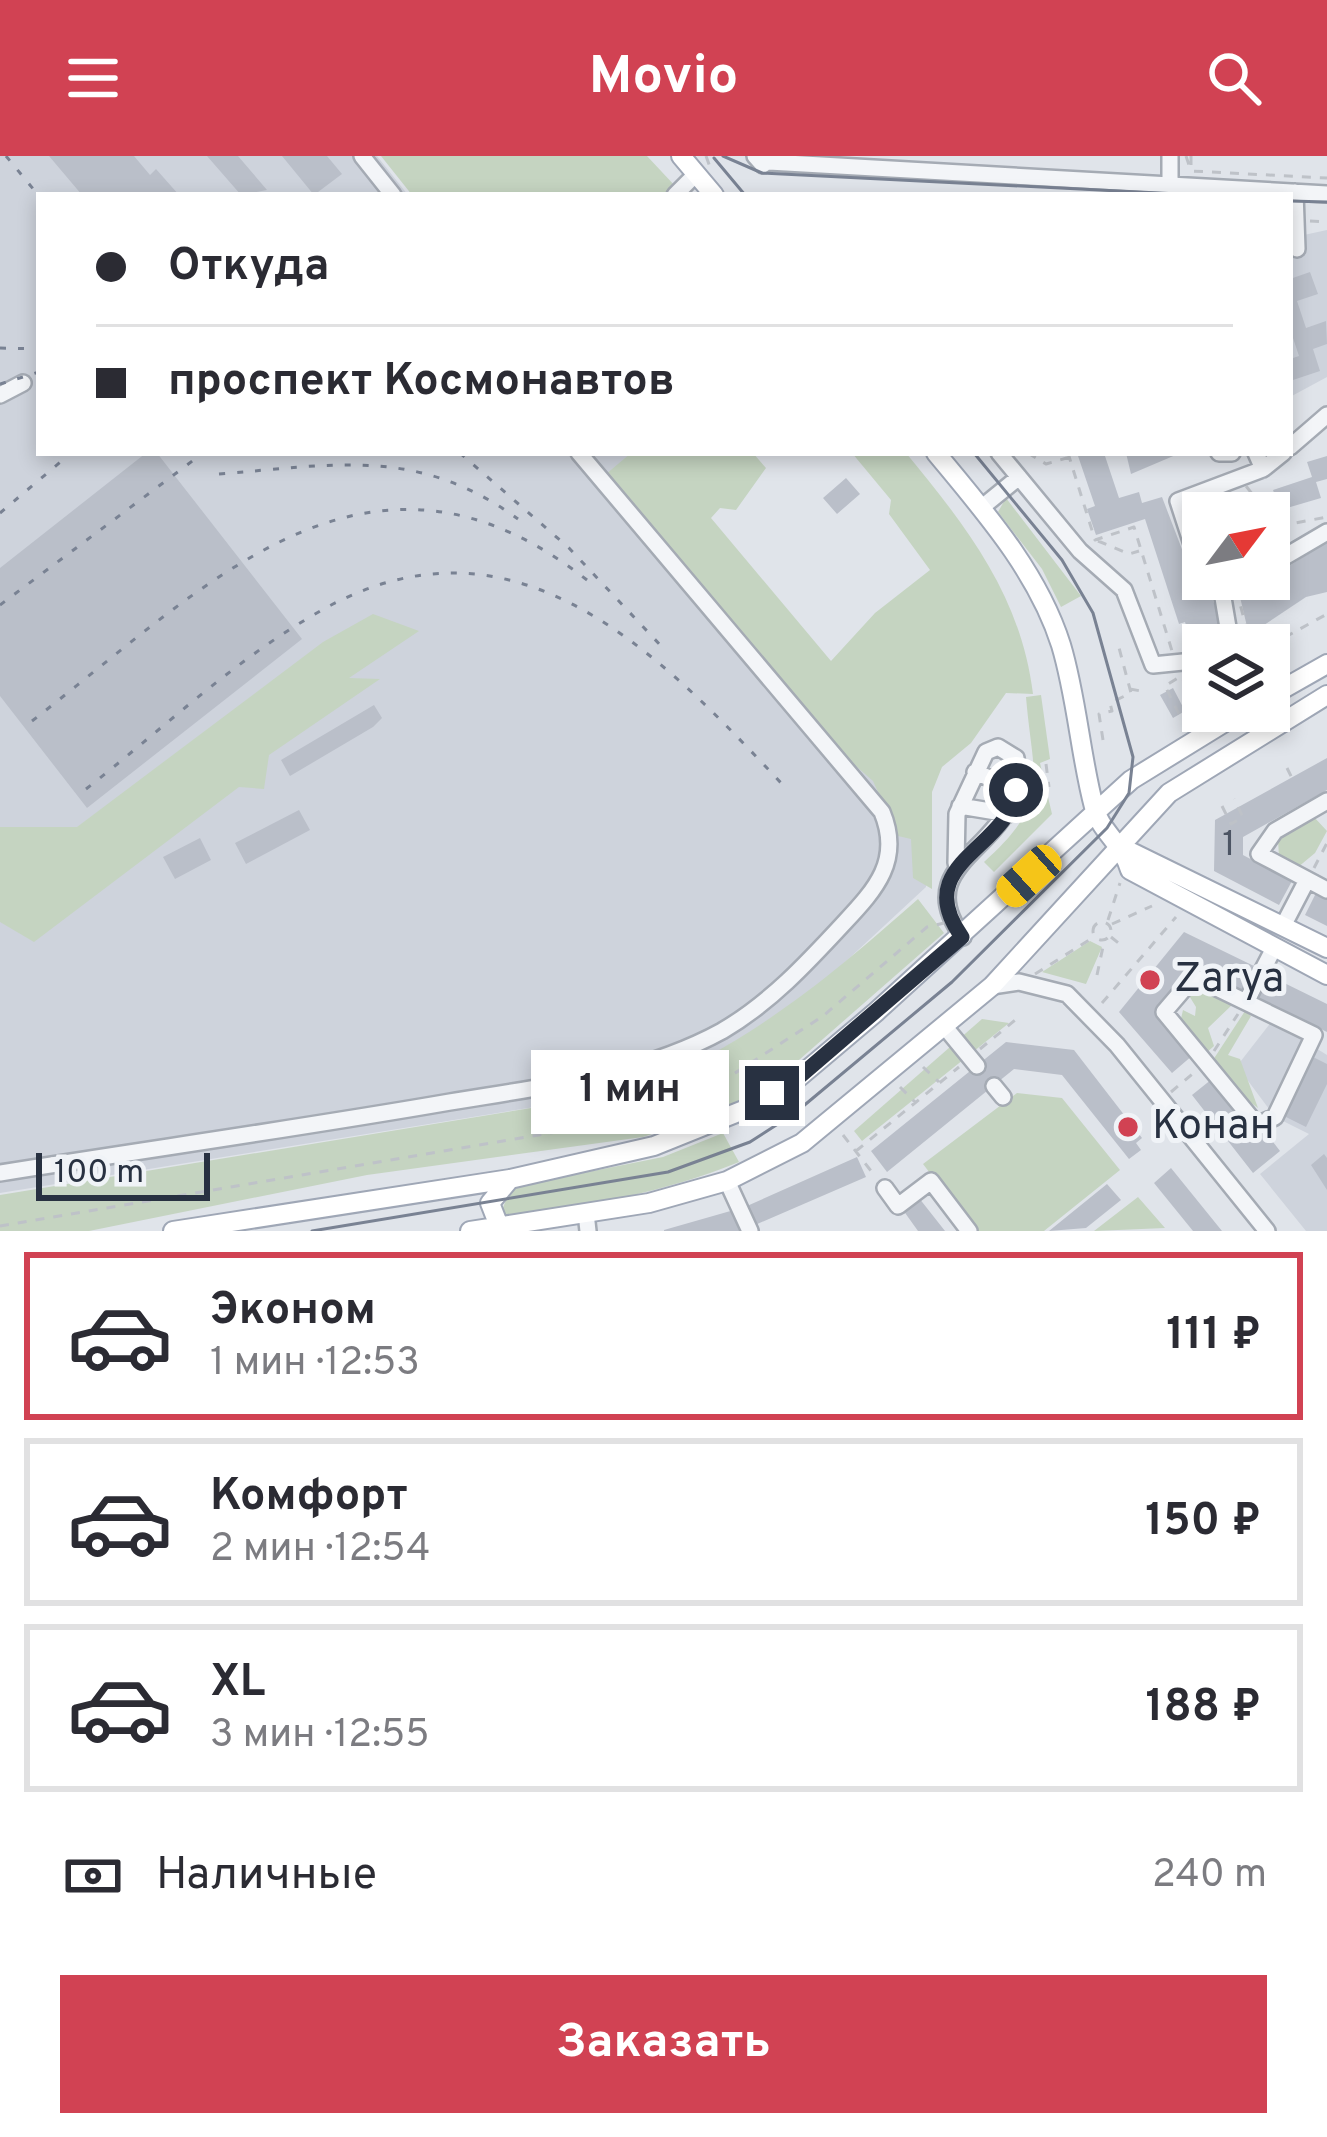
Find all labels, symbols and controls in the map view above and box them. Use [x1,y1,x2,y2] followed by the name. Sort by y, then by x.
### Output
[589,44,738,113] text: Movio
[60,45,126,111] icon: menu
[1201,45,1267,111] icon: search
[168,239,329,296] text: Откуда
[168,354,675,411] text: проспект Космонавтов
[1182,492,1290,600] north arrow
[1182,492,1290,732] map controls
[1182,624,1290,732] button: layers
[989,763,1043,817] route start
[1222,823,1236,869] house number: 1
[990,839,1068,913] car
[1174,954,1284,1007] place label: Zarya
[1137,967,1163,993] marker: Zarya
[532,1051,730,1135] callout: 1 мин
[745,1066,799,1120] route end
[579,1067,681,1116] text: 1 мин
[1152,1101,1275,1154] place label: Конан
[1115,1114,1141,1140] marker: Конан
[36,1147,210,1200] scale bar
[54,1153,144,1195] text: 100 m
[66,1282,174,1390] icon: car
[210,1283,376,1340] text: Эконом
[1166,1308,1261,1365] text: 111 ₽
[210,1340,420,1389] text: 1 мин · 12:53
[66,1468,174,1576] icon: car
[210,1469,408,1526] text: Комфорт
[1145,1494,1261,1551] text: 150 ₽
[210,1526,431,1575] text: 2 мин · 12:54
[66,1654,174,1762] icon: car
[210,1655,265,1712] text: XL
[1146,1680,1261,1737] text: 188 ₽
[210,1712,429,1761] text: 3 мин · 12:55
[60,1843,126,1909] icon: cash
[156,1848,377,1905] text: Наличные
[1152,1852,1267,1901] text: 240 m
[60,1975,1267,2113] button: Заказать

